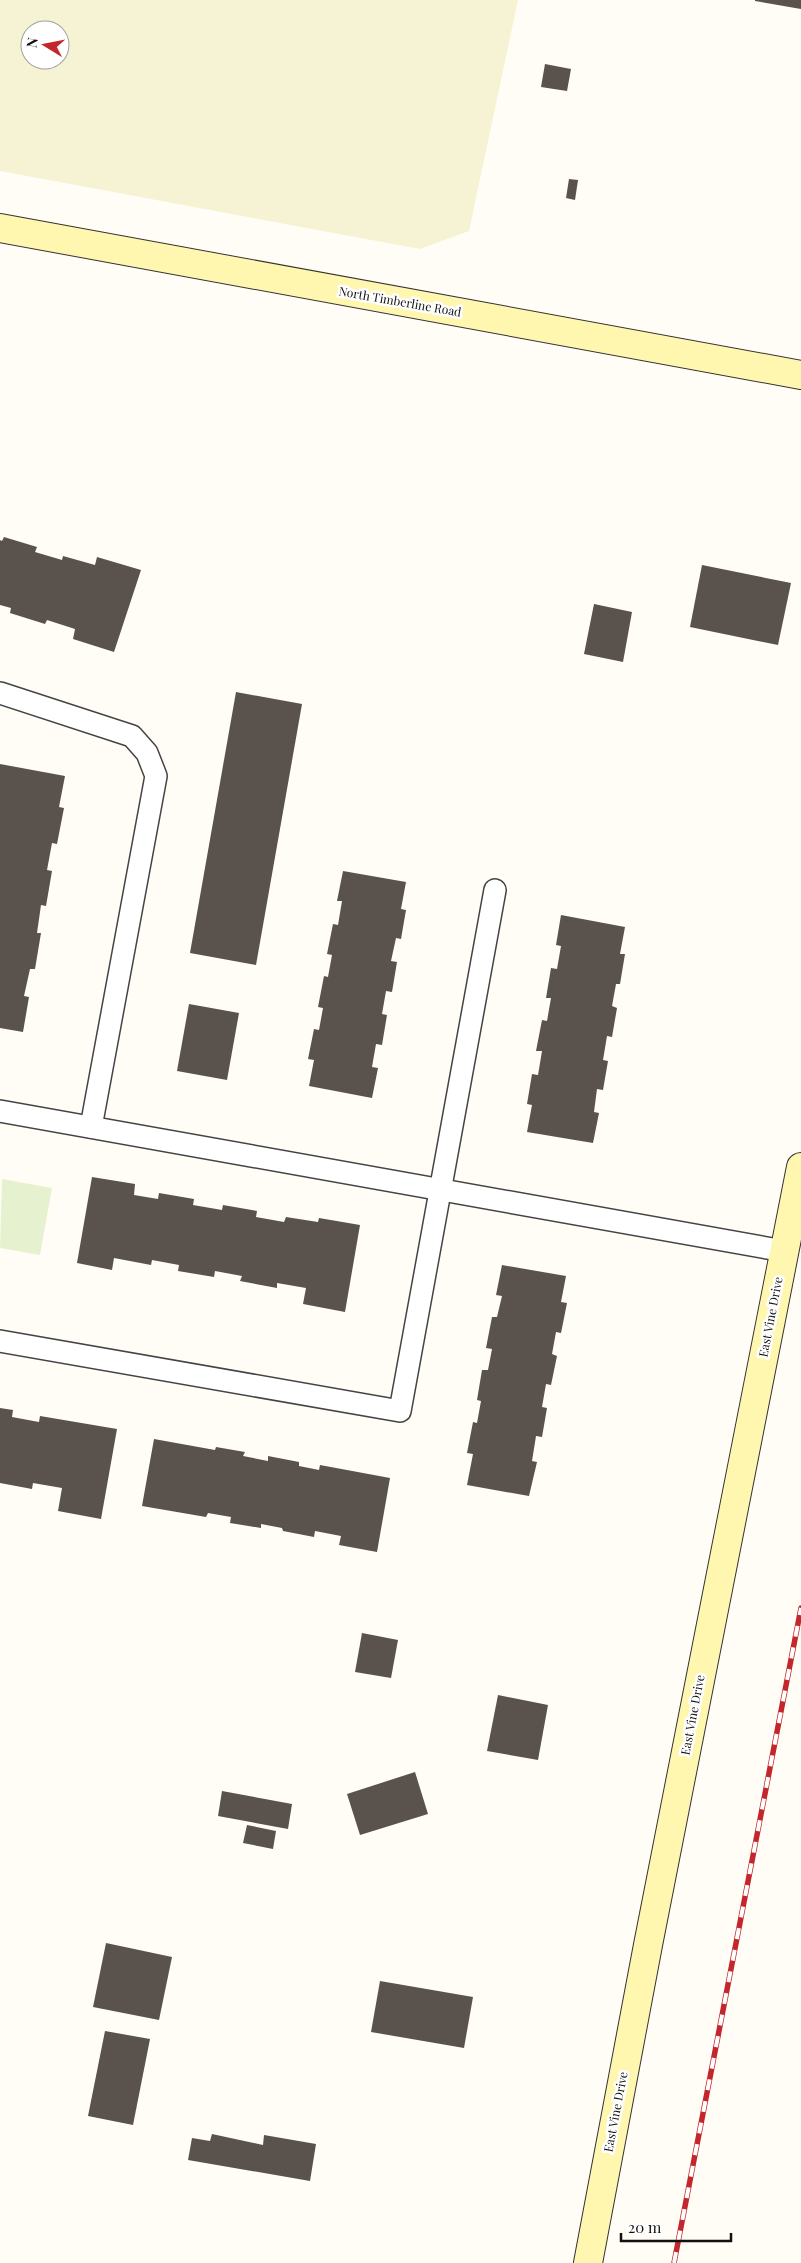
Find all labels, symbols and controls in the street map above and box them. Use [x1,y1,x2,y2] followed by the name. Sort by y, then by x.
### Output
[20,20,70,70] north arrow
[21,36,42,49] text: N
[338,282,463,320] street label: North Timberline Road
[754,1275,786,1358] street label: East Vine Drive
[676,1673,708,1756] street label: East Vine Drive
[599,2070,631,2153] street label: East Vine Drive
[621,2210,731,2242] scale bar
[628,2217,662,2237] text: 20 m

